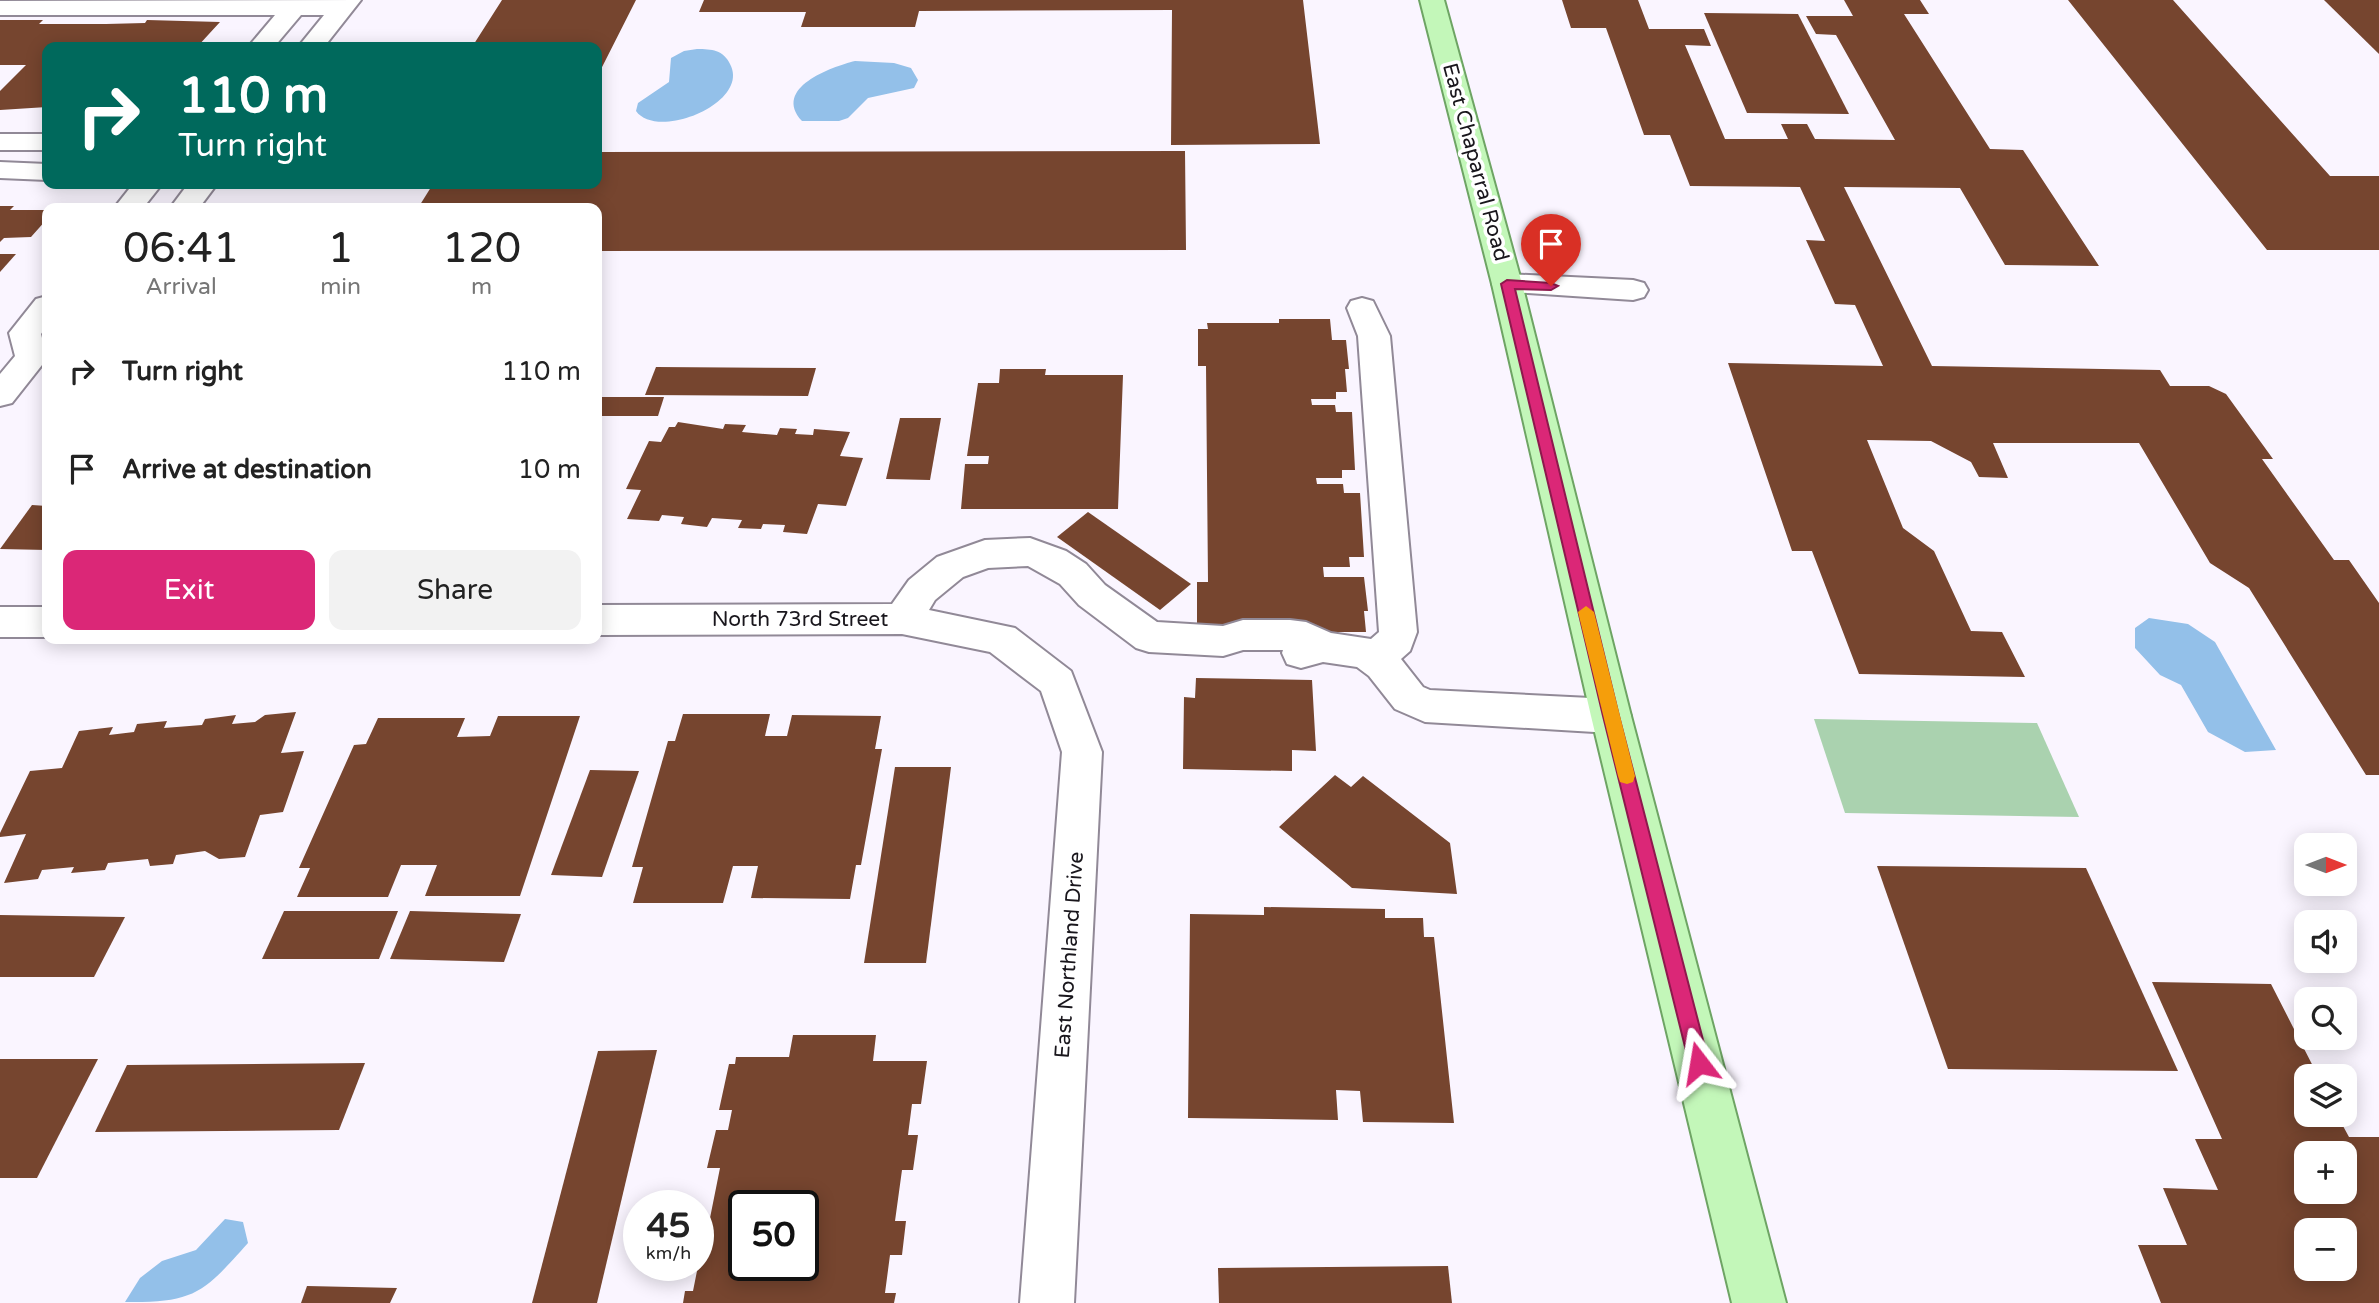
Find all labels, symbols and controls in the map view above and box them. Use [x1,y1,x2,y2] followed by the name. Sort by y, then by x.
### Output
[1437,60,1514,264] street label: East Chaparral Road
[178,67,328,126] text: 110 m
[63,70,154,161] icon: right
[178,127,327,165] text: Turn right
[1521,214,1581,286] pin
[123,223,239,274] text: 06:41
[327,223,354,274] text: 1
[442,223,521,274] text: 120
[1532,225,1570,263] icon: arrive
[146,273,217,301] text: Arrival
[320,273,361,301] text: min
[471,273,492,301] text: m
[63,352,101,390] icon: right
[122,356,243,387] text: Turn right
[501,356,581,387] text: 110 m
[63,450,101,488] icon: arrive
[122,454,372,485] text: Arrive at destination
[518,454,581,485] text: 10 m
[63,550,315,630] button: Exit
[329,550,581,630] button: Share
[712,607,888,632] street label: North 73rd Street
[2294,833,2357,896] north arrow
[2294,833,2357,1281] map controls
[1050,851,1089,1059] street label: East Northland Drive
[2294,910,2357,973] button: sound
[2294,987,2357,1050] button: search
[1662,1026,1736,1100] position arrow
[2294,1064,2357,1127] button: layers
[2294,1141,2357,1204] button: +
[728,1190,819,1281] speed limit sign: 50
[647,1205,690,1247] text: 45
[2294,1218,2357,1281] button: −
[646,1242,691,1264] text: km/h

